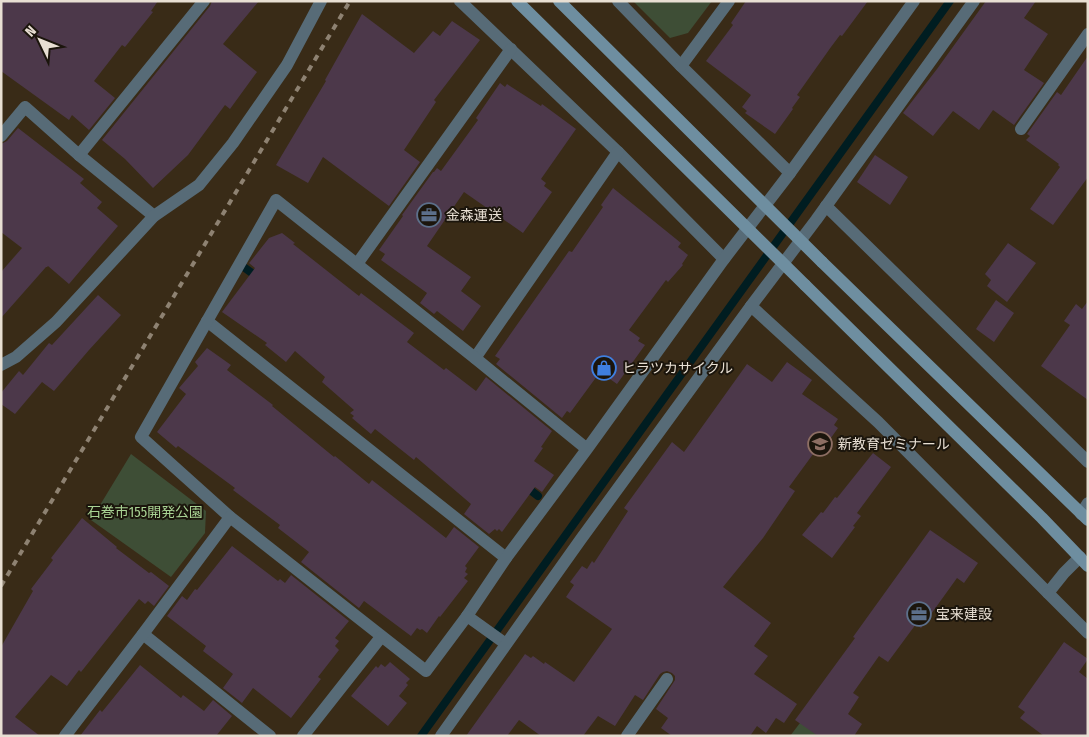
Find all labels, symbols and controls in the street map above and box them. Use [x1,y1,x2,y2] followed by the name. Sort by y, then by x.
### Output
[15,15,65,65] north arrow
[22,23,40,40] text: N
[416,202,442,228] office icon: 金森運送
[446,207,502,224] place label: 金森運送
[591,355,617,381] shop icon: ヒラツカサイクル
[622,360,733,377] place label: ヒラツカサイクル
[807,431,833,457] school or university icon: 新教育ゼミナール
[838,436,950,453] place label: 新教育ゼミナール
[87,504,203,521] park label: 石巻市155開発公園
[906,601,932,627] office icon: 宝来建設
[936,606,992,623] place label: 宝来建設

